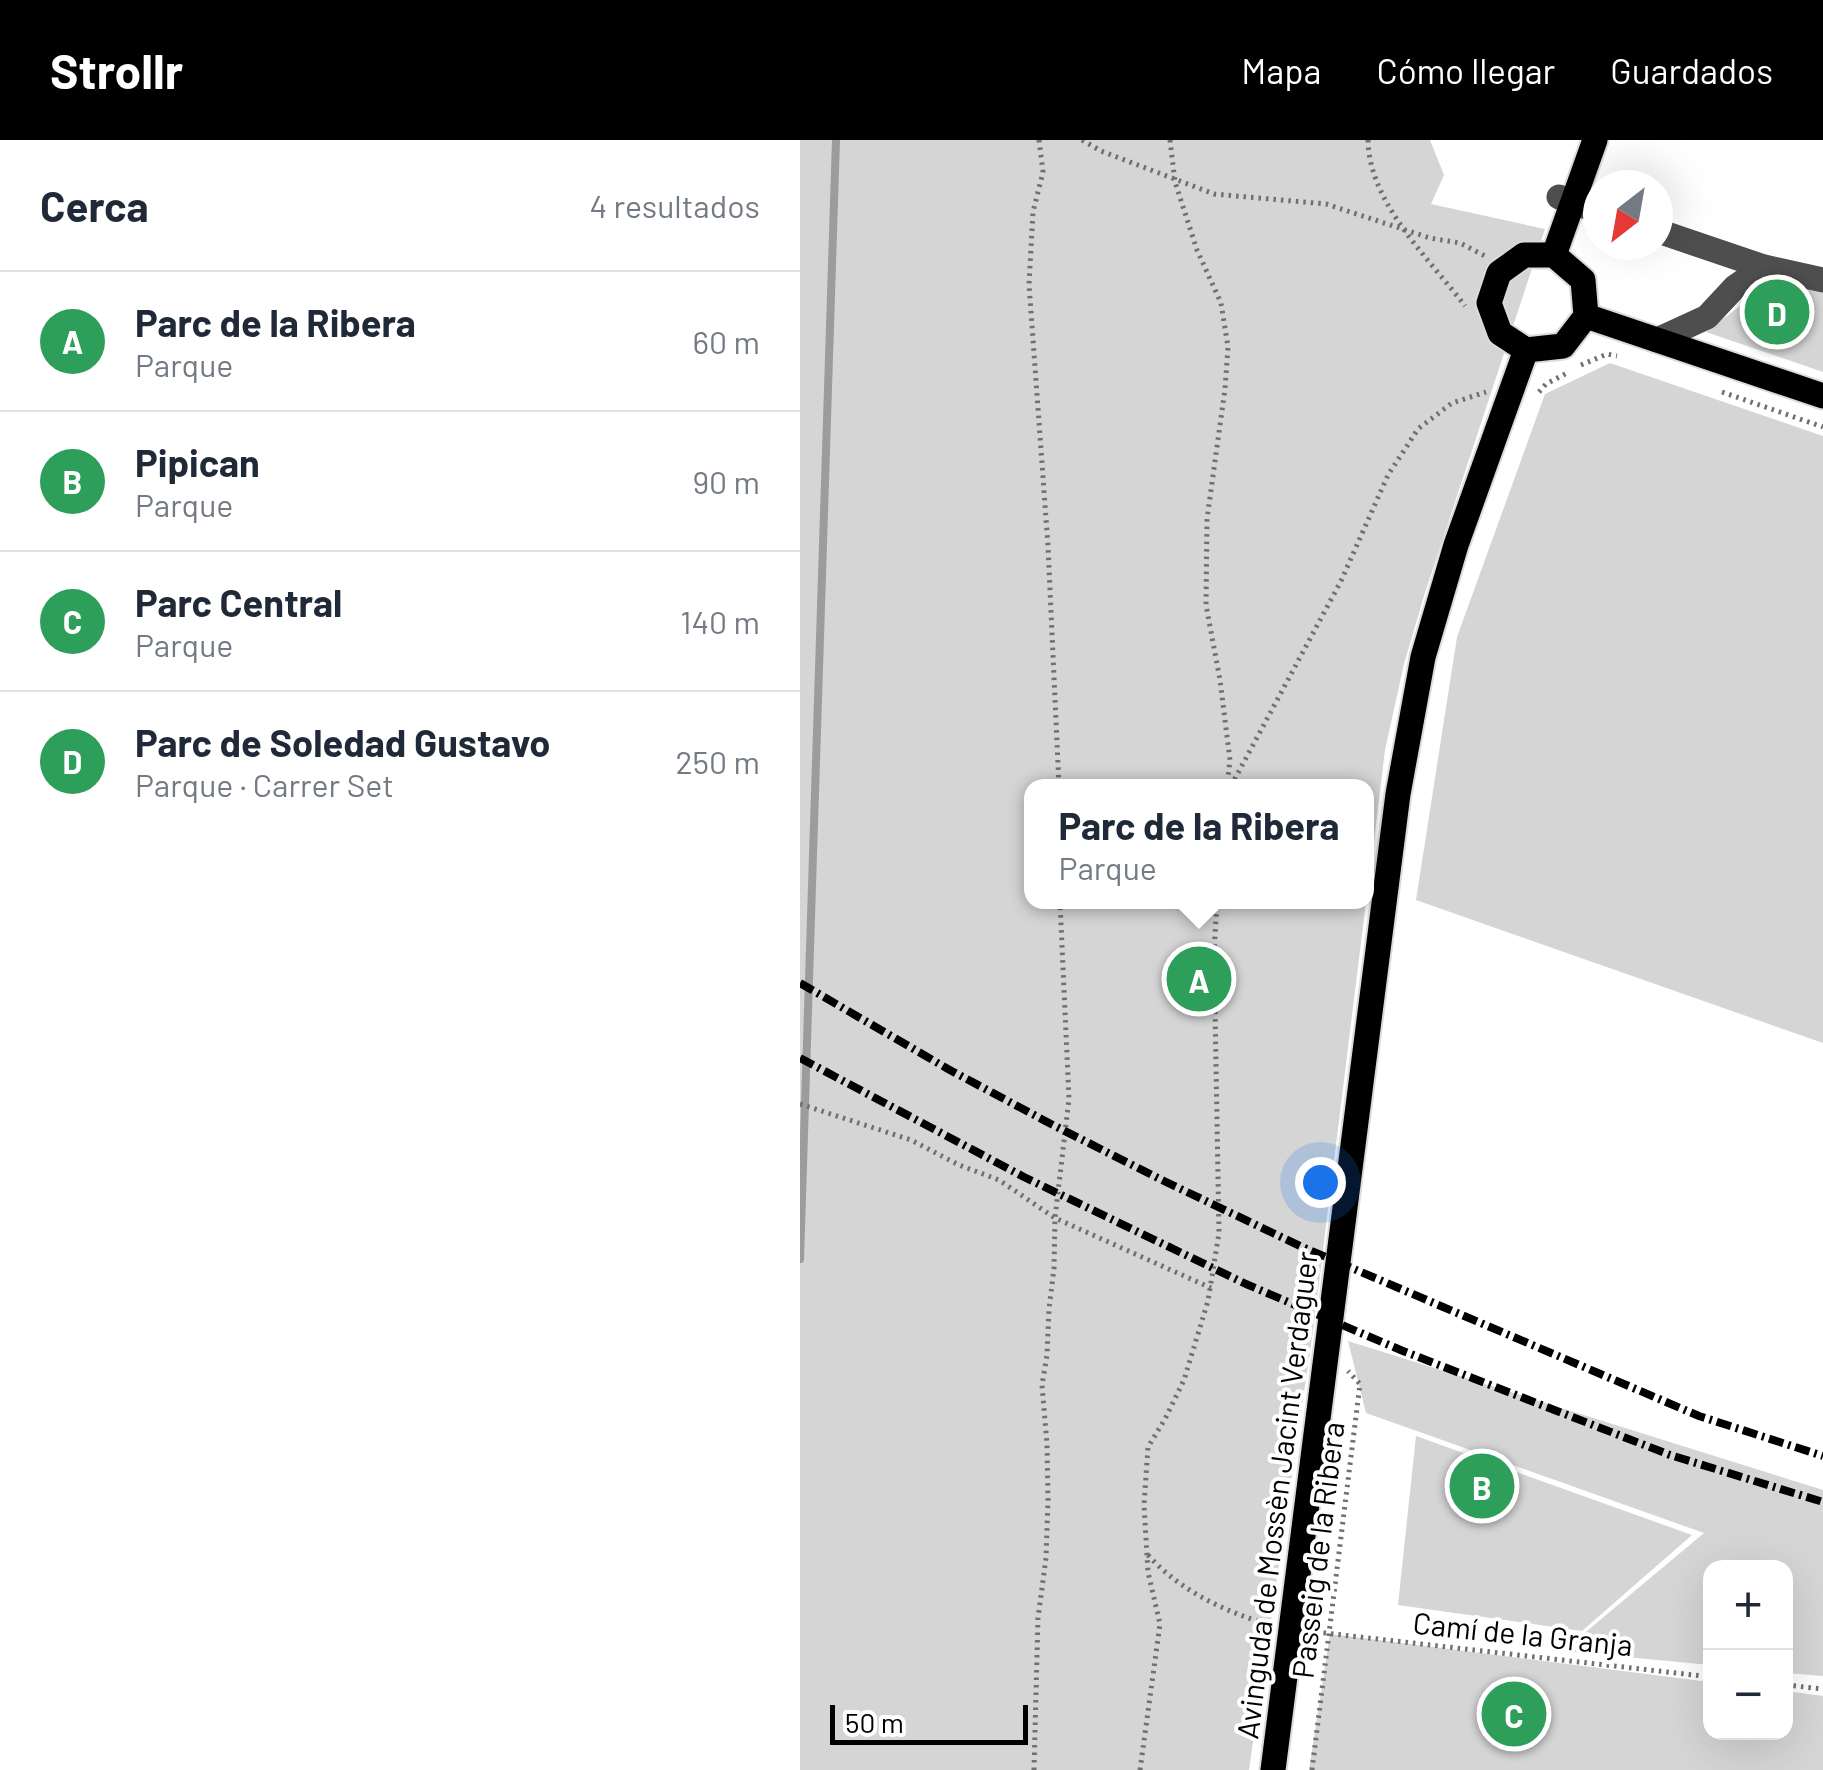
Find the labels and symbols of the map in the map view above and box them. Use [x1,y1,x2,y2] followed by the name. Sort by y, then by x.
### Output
[1583,170,1673,260] north arrow
[1744,274,1810,350] pin: D
[1166,942,1232,1016] pin: A
[1295,1157,1346,1208] your location
[1228,1249,1324,1741] street label: Avinguda de Mossèn Jacint Verdaguer
[1283,1420,1351,1680] street label: Passeig de la Ribera
[1450,1448,1514,1524] pin: B
[1411,1604,1635,1662] street label: Camí de la Granja
[1482,1676,1546,1752] pin: C
[830,1700,1028,1744] scale bar

